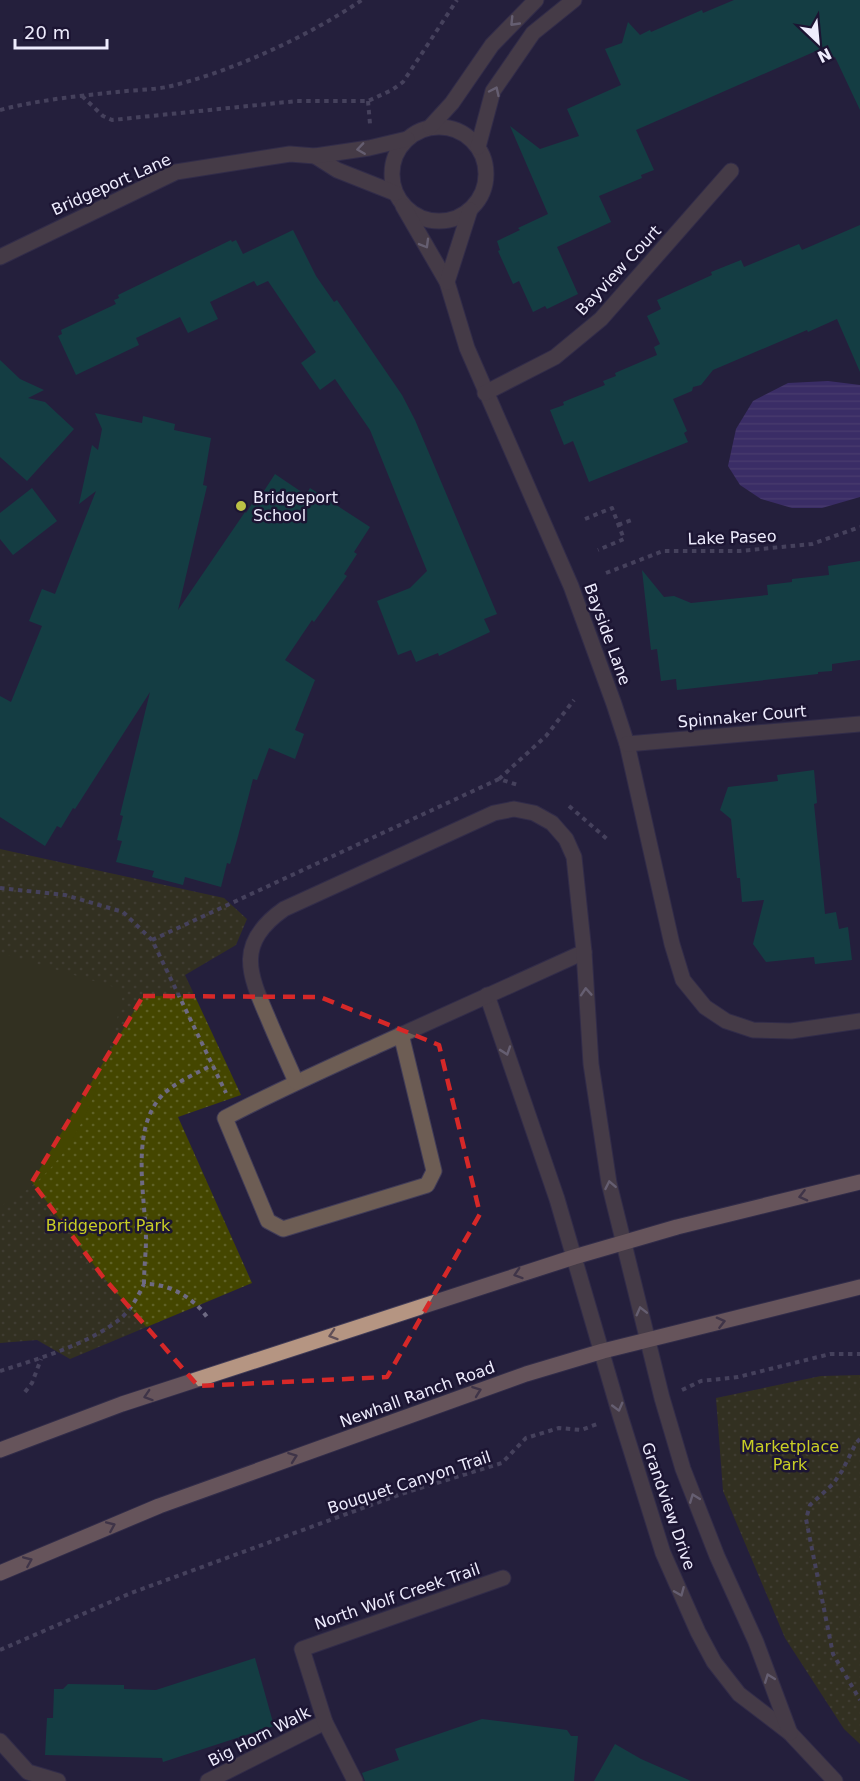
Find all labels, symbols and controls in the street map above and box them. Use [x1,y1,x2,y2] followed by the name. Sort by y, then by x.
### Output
[15,12,106,50] scale bar
[788,12,848,72] north arrow
[510,16,521,26] one-way arrow
[24,22,70,43] text: 20 m
[814,44,835,67] text: N
[488,86,500,97] one-way arrow
[357,143,366,155] one-way arrow
[49,150,174,219] street label: Bridgeport Lane
[572,221,665,319] street label: Bayview Court
[418,238,430,248] one-way arrow
[253,488,338,525] place label: Bridgeport School
[234,499,248,513] marker: Bridgeport School
[687,526,777,549] street label: Lake Paseo
[580,581,635,688] street label: Bayside Lane
[677,701,807,732] street label: Spinnaker Court
[580,988,593,997] one-way arrow
[498,1045,511,1056] one-way arrow
[604,1181,617,1191] one-way arrow
[798,1188,808,1201] one-way arrow
[46,1216,171,1235] park label: Bridgeport Park
[513,1267,524,1280] one-way arrow
[636,1306,648,1317] one-way arrow
[716,1316,726,1329] one-way arrow
[328,1328,339,1340] one-way arrow
[337,1358,497,1431] street label: Newhall Ranch Road
[471,1386,481,1399] one-way arrow
[143,1389,154,1401] one-way arrow
[611,1402,623,1412] one-way arrow
[741,1437,839,1474] park label: Marketplace Park
[638,1440,699,1572] street label: Grandview Drive
[325,1447,493,1518] street label: Bouquet Canyon Trail
[287,1452,298,1465] one-way arrow
[689,1493,701,1504] one-way arrow
[104,1521,115,1533] one-way arrow
[22,1556,33,1568] one-way arrow
[312,1559,482,1634] street label: North Wolf Creek Trail
[673,1586,685,1597] one-way arrow
[764,1673,776,1684] one-way arrow
[205,1702,314,1770] street label: Big Horn Walk

